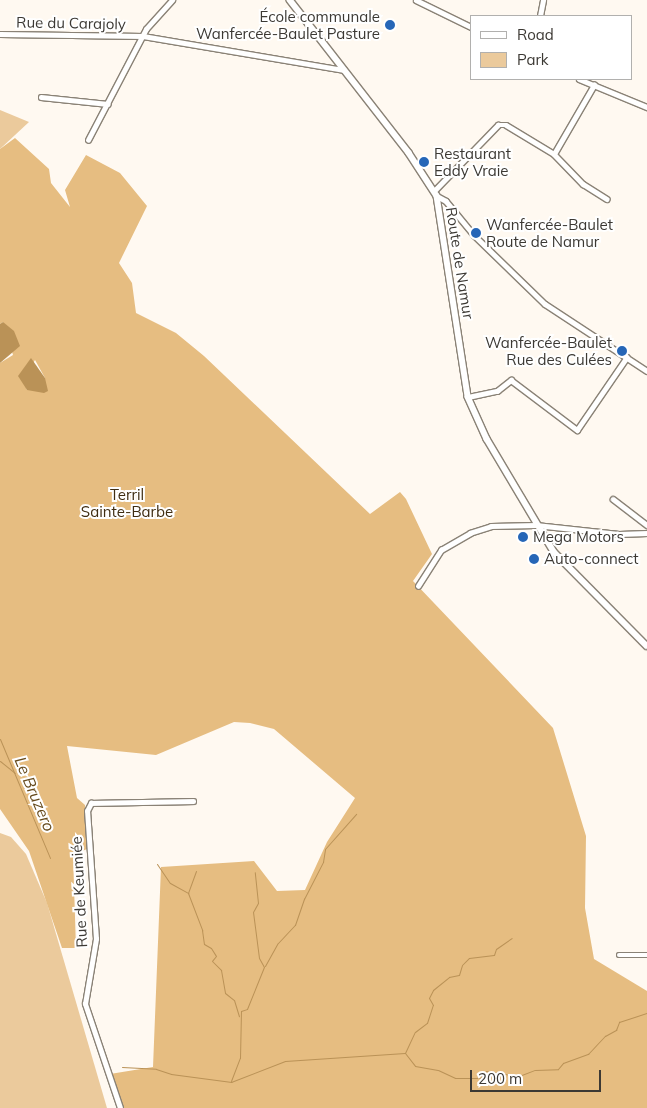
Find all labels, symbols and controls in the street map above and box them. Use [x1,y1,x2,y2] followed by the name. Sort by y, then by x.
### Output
[196,7,380,42] place label: École communale Wanfercée-Baulet Pasture
[16,13,126,33] street label: Rue du Carajoly
[470,15,632,80] legend
[384,19,396,31] marker: École communale Wanfercée-Baulet Pasture
[517,25,554,44] text: Road
[517,50,549,69] text: Park
[434,144,511,179] place label: Restaurant Eddy Vraie
[418,156,430,168] marker: Restaurant Eddy Vraie
[442,206,478,320] street label: Route de Namur
[486,215,613,250] place label: Wanfercée-Baulet Route de Namur
[470,227,482,239] marker: Wanfercée-Baulet Route de Namur
[485,333,612,368] place label: Wanfercée-Baulet Rue des Culées
[616,345,628,357] marker: Wanfercée-Baulet Rue des Culées
[81,485,173,520] park label: Terril Sainte-Barbe
[533,528,624,546] place label: Mega Motors
[517,531,529,543] marker: Mega Motors
[544,550,639,568] place label: Auto-connect
[528,553,540,565] marker: Auto-connect
[11,754,59,834] water label: Le Bruzero
[67,836,91,948] street label: Rue de Keumiée
[472,1060,603,1092] scale bar
[478,1069,522,1088] text: 200 m

